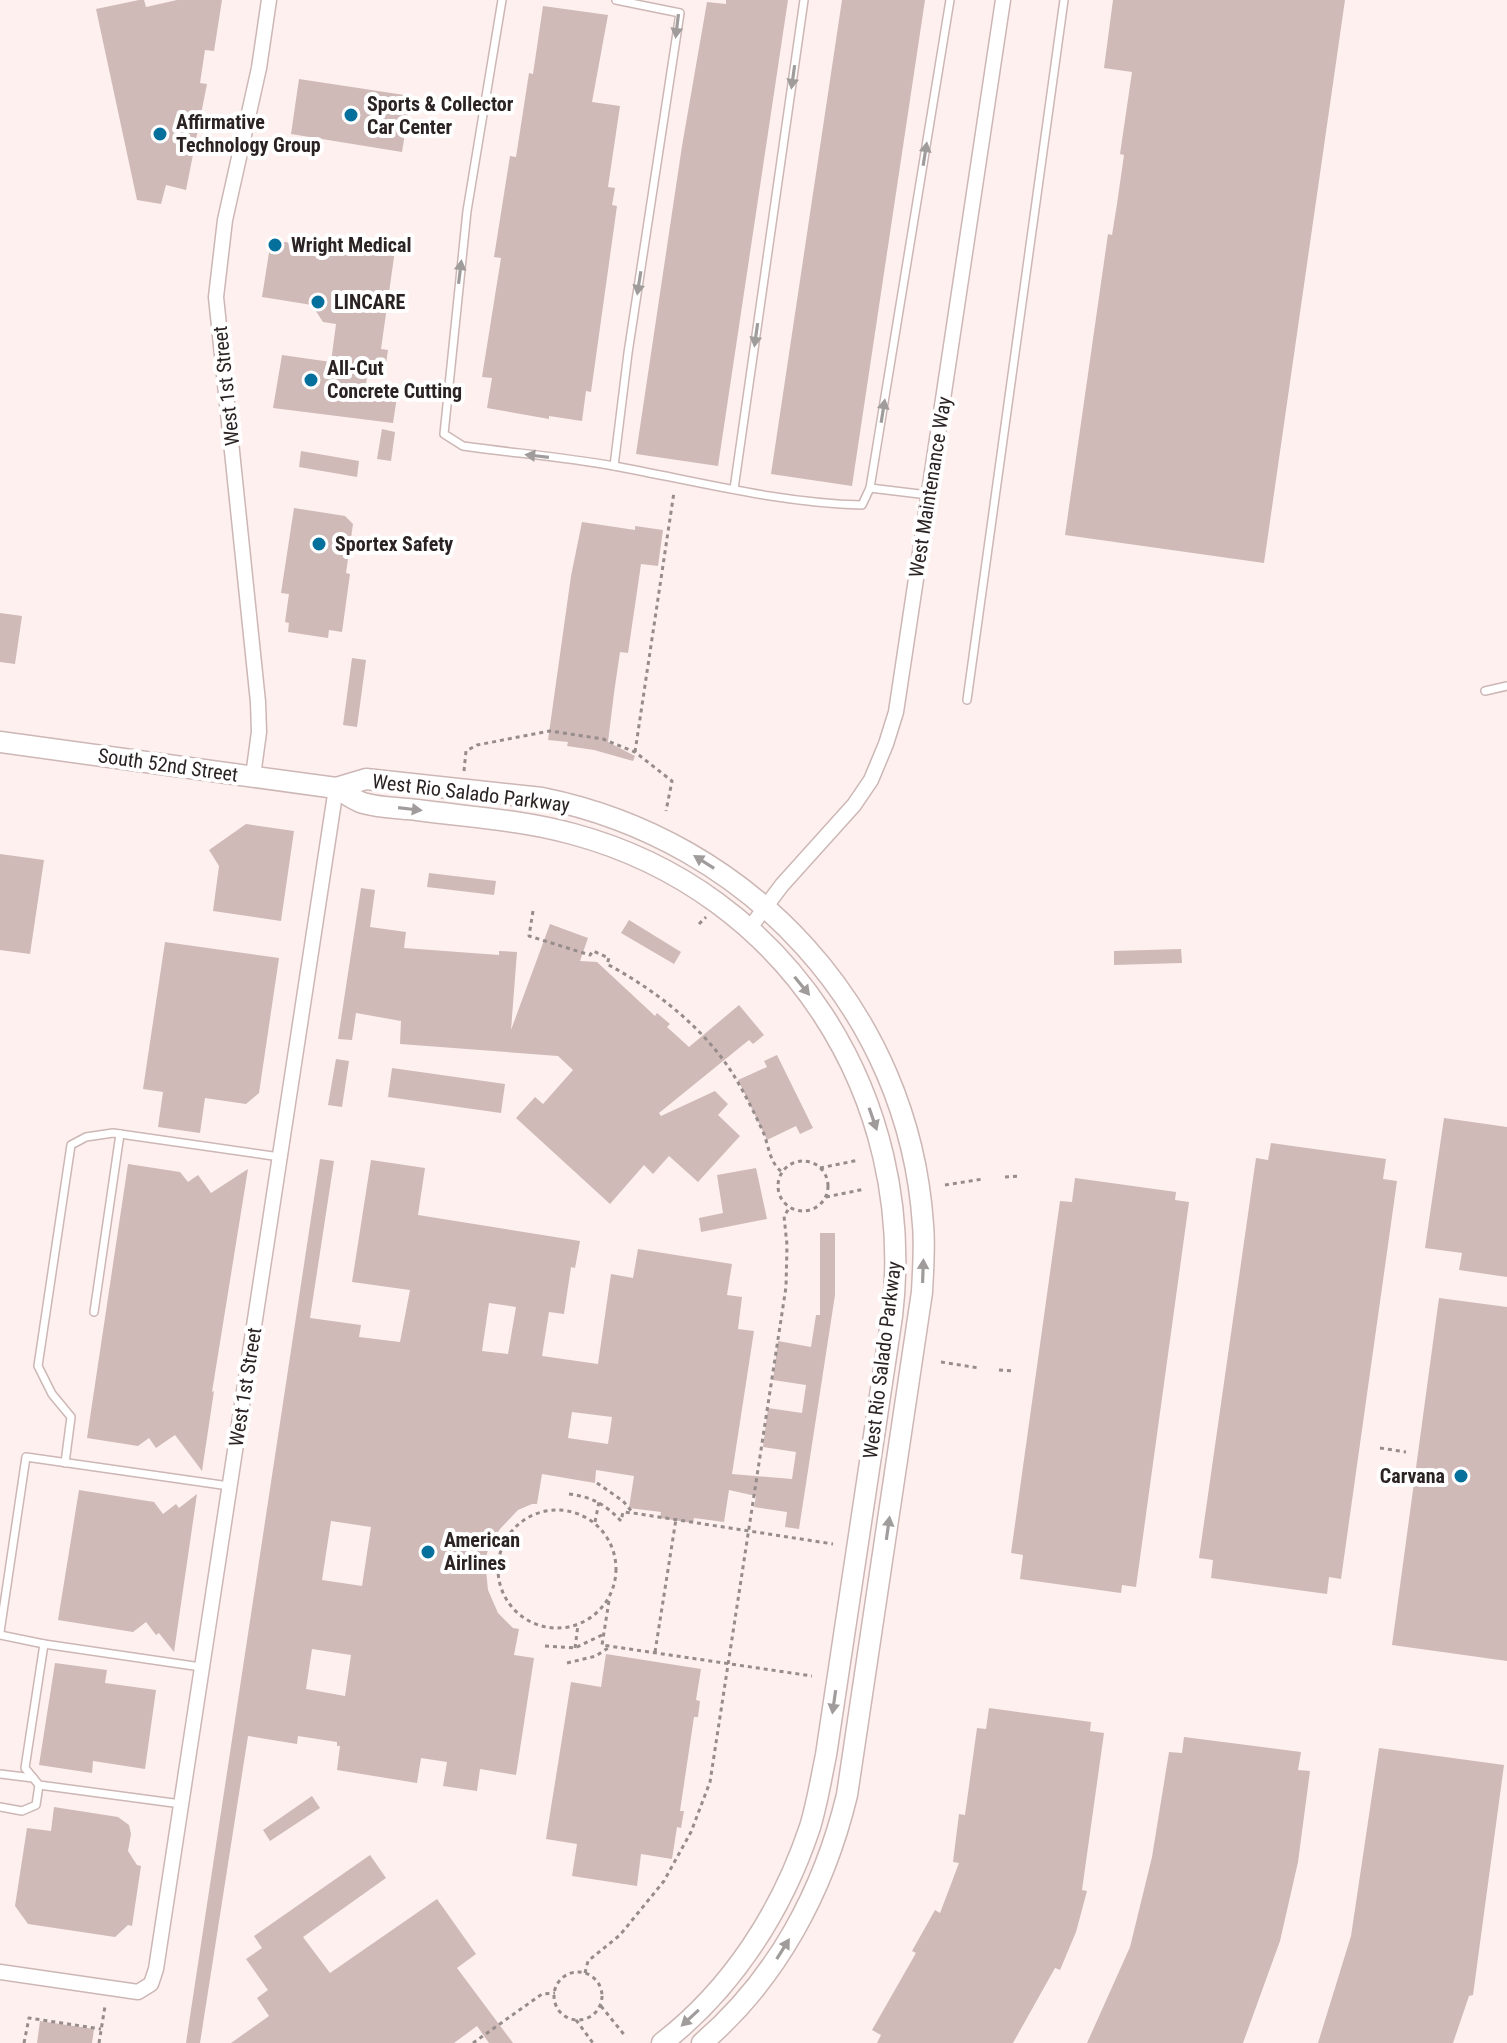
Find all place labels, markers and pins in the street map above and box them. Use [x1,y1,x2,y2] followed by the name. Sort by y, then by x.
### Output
[367,92,514,139] place label: Sports & Collector Car Center
[342,106,360,124] marker: Sports & Collector Car Center
[176,110,321,157] place label: Affirmative Technology Group
[151,125,169,143] marker: Affirmative Technology Group
[291,233,411,257] place label: Wright Medical
[266,236,284,254] marker: Wright Medical
[334,290,406,314] place label: LINCARE
[309,293,327,311] marker: LINCARE
[327,356,462,403] place label: All-Cut Concrete Cutting
[302,371,320,389] marker: All-Cut Concrete Cutting
[335,532,453,556] place label: Sportex Safety
[310,535,328,553] marker: Sportex Safety
[1380,1464,1445,1488] place label: Carvana
[1452,1467,1470,1485] marker: Carvana
[444,1528,520,1575] place label: American Airlines
[419,1543,437,1561] marker: American Airlines

